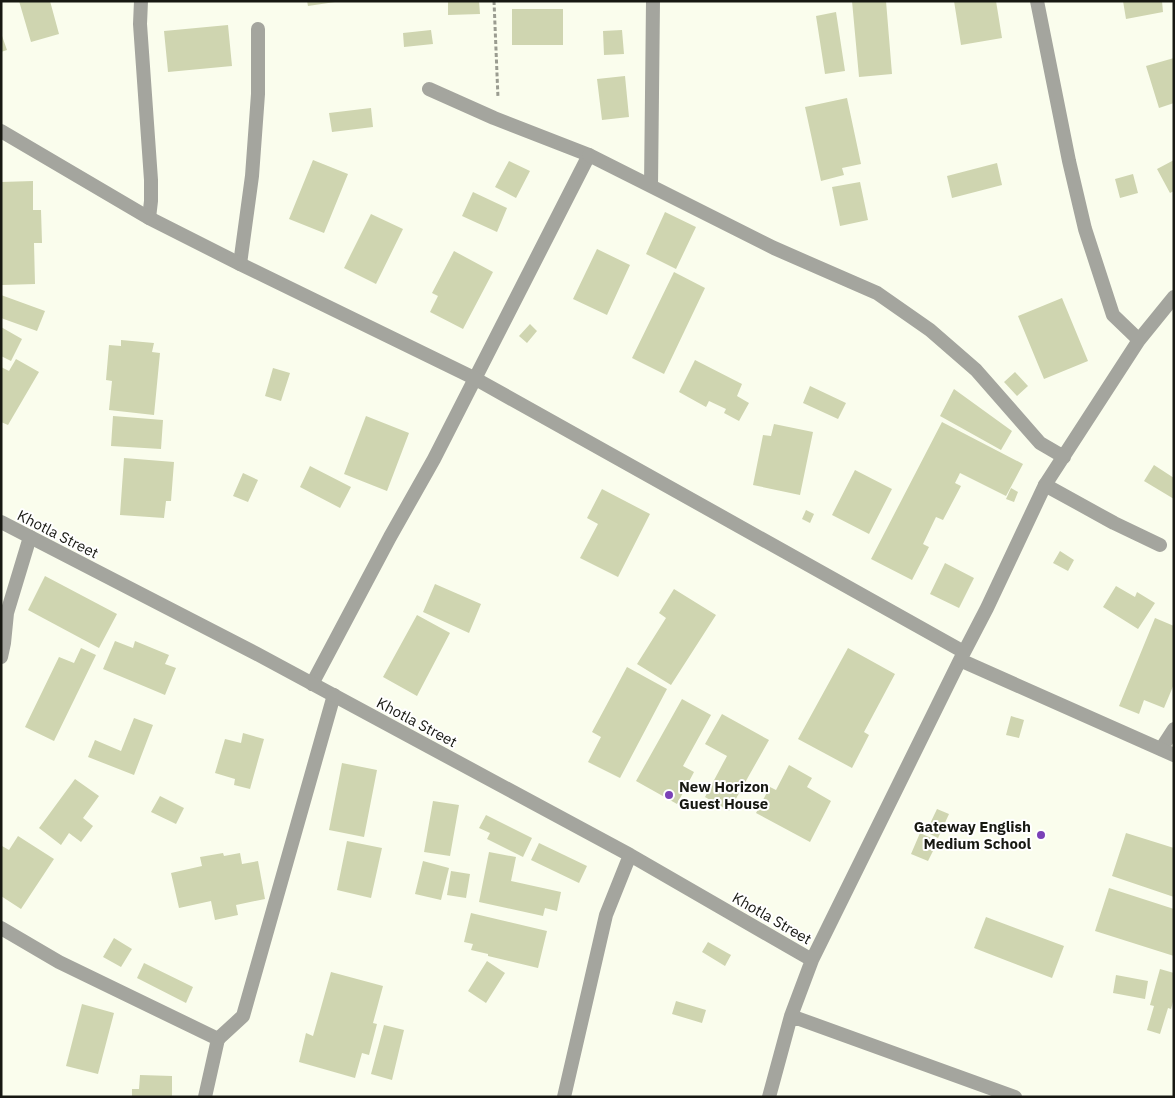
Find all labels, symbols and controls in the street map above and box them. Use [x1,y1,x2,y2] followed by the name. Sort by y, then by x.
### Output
[14,505,102,563] street label: Khotla Street
[373,693,461,751] street label: Khotla Street
[679,777,769,813] place label: New Horizon Guest House
[663,789,675,801] marker: New Horizon Guest House
[914,817,1031,853] place label: Gateway English Medium School
[1035,829,1047,841] marker: Gateway English Medium School
[729,888,815,948] street label: Khotla Street

